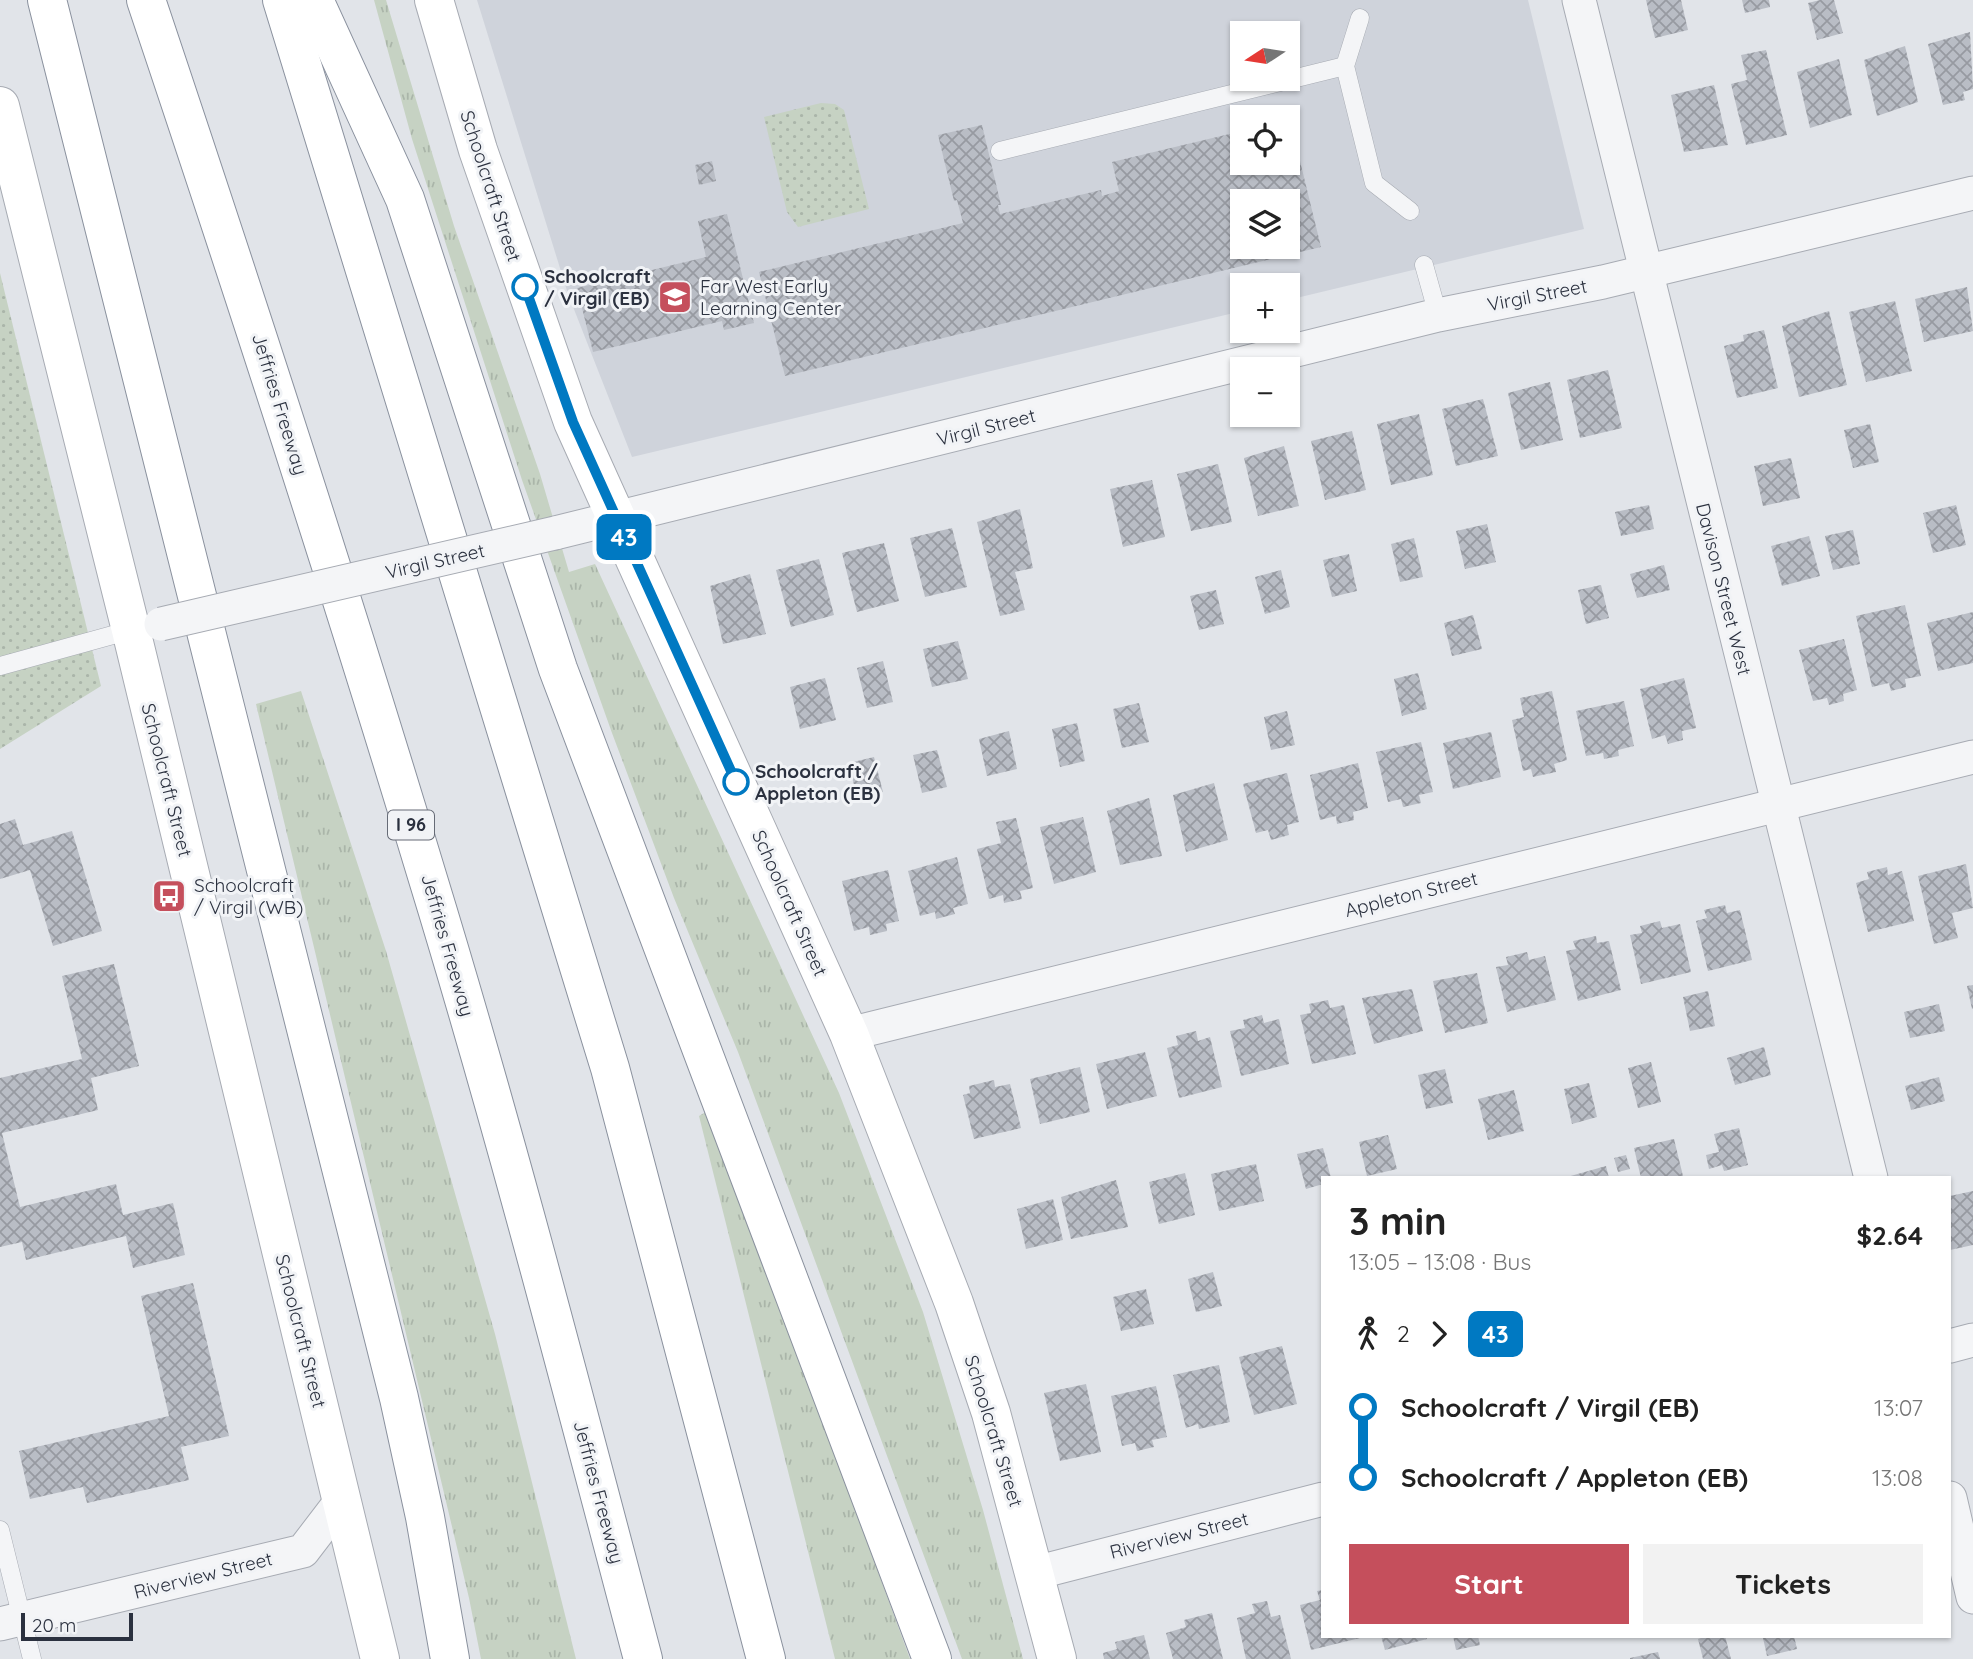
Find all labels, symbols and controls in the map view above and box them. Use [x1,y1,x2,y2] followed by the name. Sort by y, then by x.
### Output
[1230,21,1300,91] north arrow
[1230,21,1300,427] map controls
[1230,105,1300,175] button: locate
[455,107,527,265] street label: Schoolcraft Street
[1230,189,1300,259] button: layers
[544,264,651,310] place label: Schoolcraft / Virgil (EB)
[1230,273,1300,343] button: +
[512,274,538,300] marker: Schoolcraft / Virgil (EB)
[700,274,842,320] place label: Far West Early Learning Center
[1485,274,1589,316] street label: Virgil Street
[656,278,694,316] school or university icon: Far West Early Learning Center
[247,330,313,478] street label: Jeffries Freeway
[1230,357,1300,427] button: −
[934,403,1038,451] street label: Virgil Street
[1691,500,1757,678] street label: Davison Street West
[592,514,656,560] line badge: 43
[611,522,638,552] text: 43
[383,538,487,584] street label: Virgil Street
[136,701,198,859] street label: Schoolcraft Street
[755,759,880,805] place label: Schoolcraft / Appleton (EB)
[723,769,749,795] marker: Schoolcraft / Appleton (EB)
[388,810,434,840] road number: I 96
[747,826,833,980] street label: Schoolcraft Street
[1342,866,1480,922] street label: Appleton Street
[416,871,480,1019] street label: Jeffries Freeway
[194,873,303,919] place label: Schoolcraft / Virgil (WB)
[150,877,188,915] bus stop icon: Schoolcraft / Virgil (WB)
[1349,1197,1447,1245] text: 3 min
[1857,1219,1923,1252] text: $2.64
[1349,1247,1531,1276] text: 13:05 – 13:08 · Bus
[270,1252,332,1410] street label: Schoolcraft Street
[1349,1315,1387,1353] icon: walk
[1420,1315,1458,1353] icon: forward
[1397,1319,1410,1348] text: 2
[1482,1319,1509,1349] text: 43
[960,1352,1028,1510] street label: Schoolcraft Street
[1401,1391,1699,1424] text: Schoolcraft / Virgil (EB)
[1874,1393,1923,1422] text: 13:07
[568,1418,630,1566] street label: Jeffries Freeway
[1401,1461,1748,1494] text: Schoolcraft / Appleton (EB)
[1872,1463,1923,1492] text: 13:08
[1107,1506,1251,1564] street label: Riverview Street
[1349,1544,1629,1624] button: Start
[1643,1544,1923,1624] button: Tickets
[131,1546,275,1604] street label: Riverview Street
[21,1610,133,1642] scale bar
[32,1613,76,1637] text: 20 m

